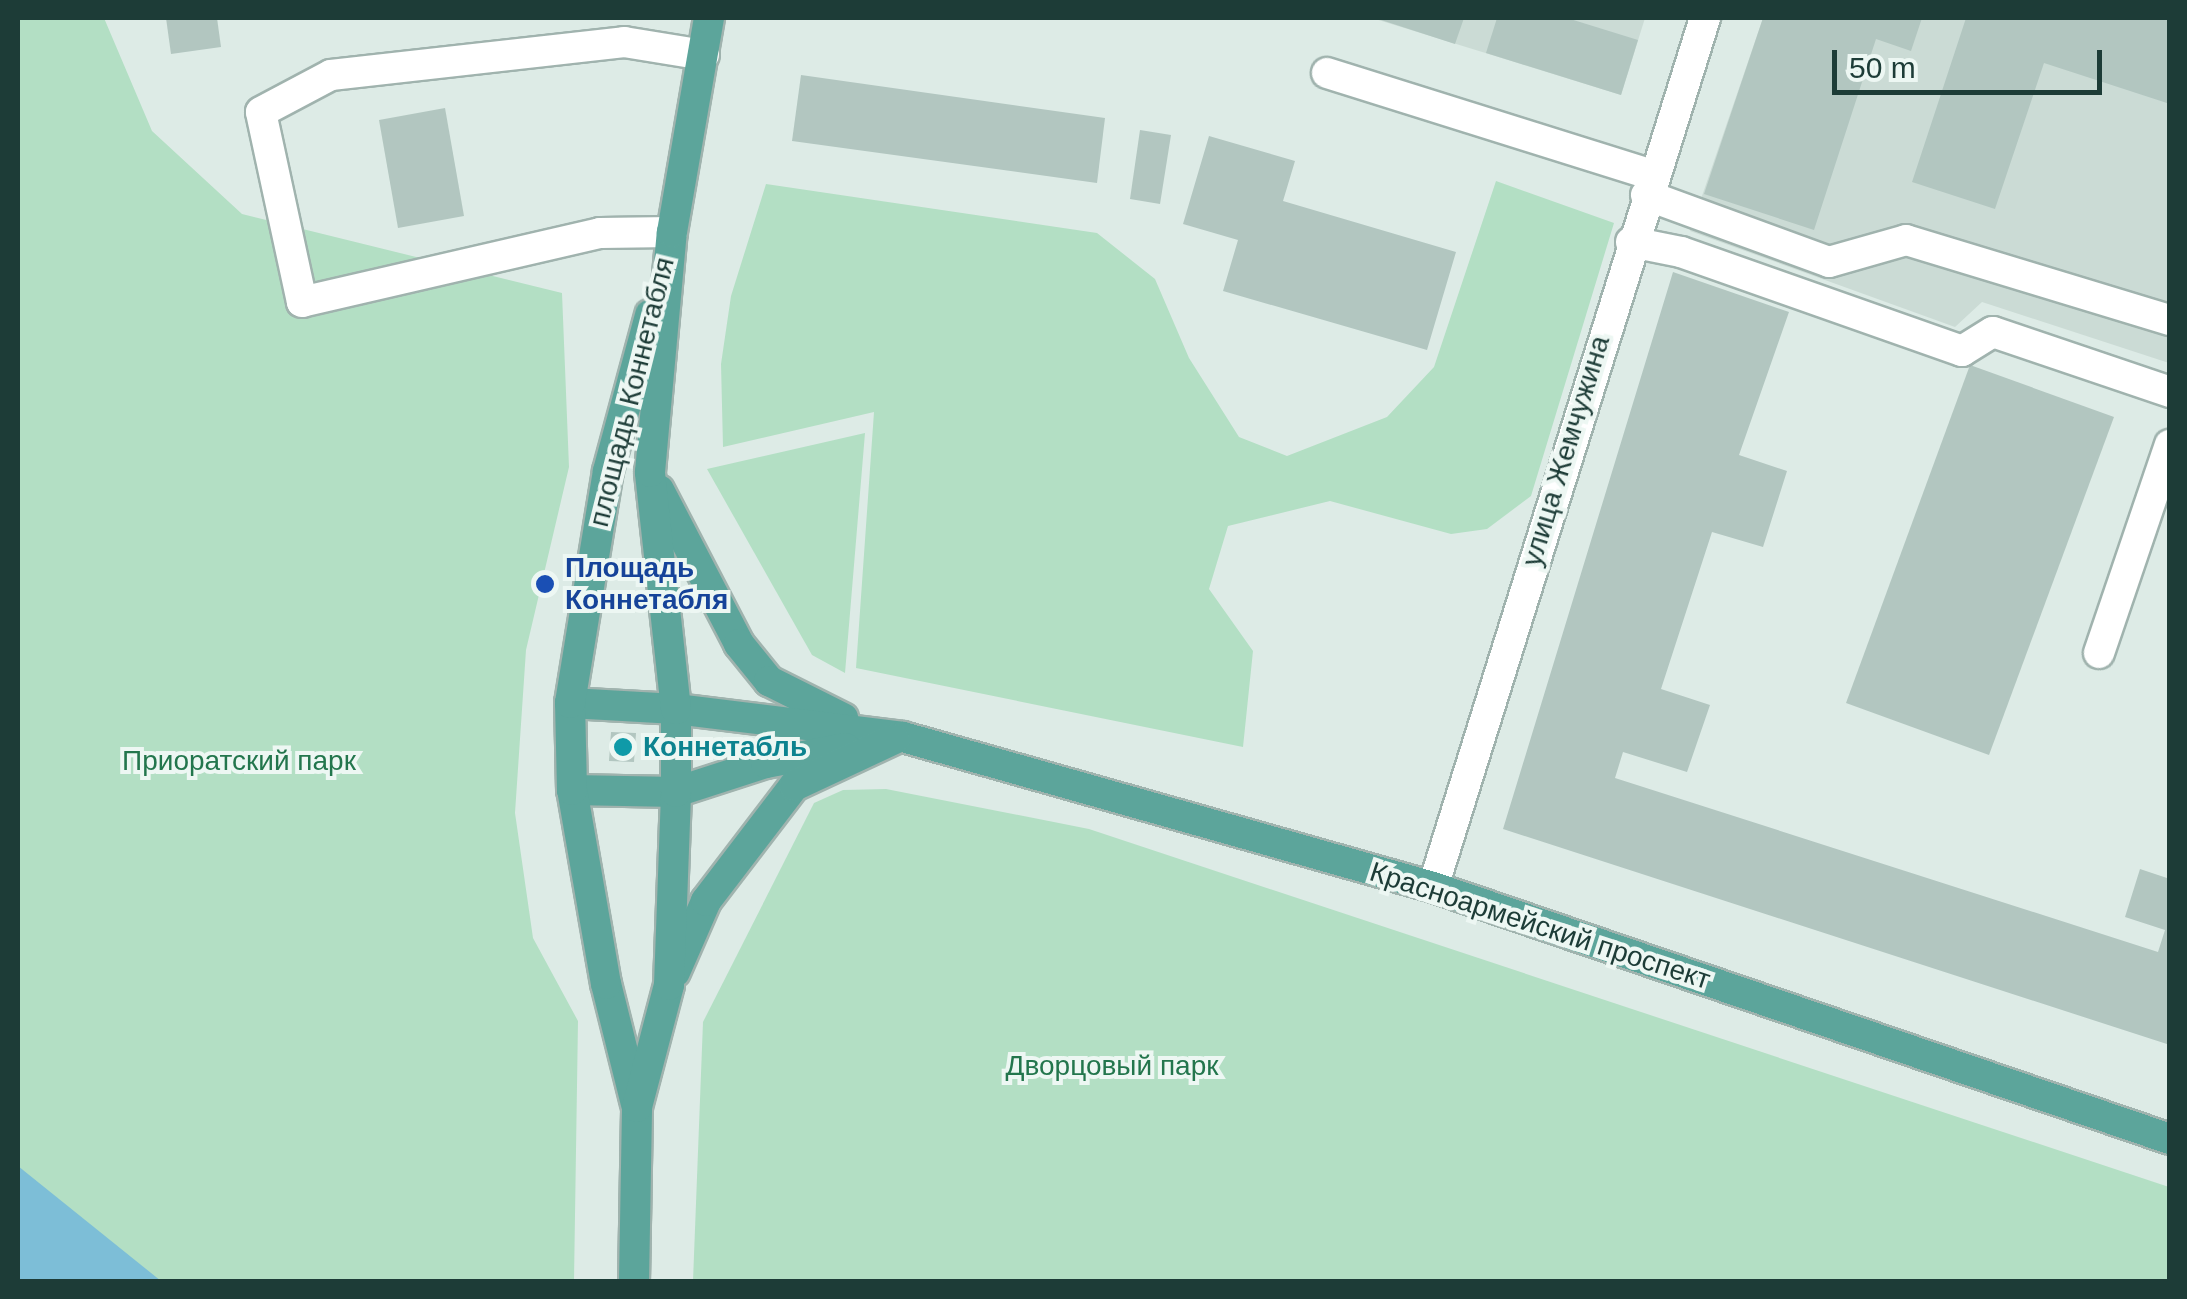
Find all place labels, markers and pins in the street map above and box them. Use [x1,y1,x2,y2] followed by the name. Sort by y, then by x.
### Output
[565,551,728,617] place label: Площадь Коннетабля
[534,573,556,595] marker: Площадь Коннетабля
[643,730,807,764] place label: Коннетабль
[612,736,634,758] marker: Коннетабль

